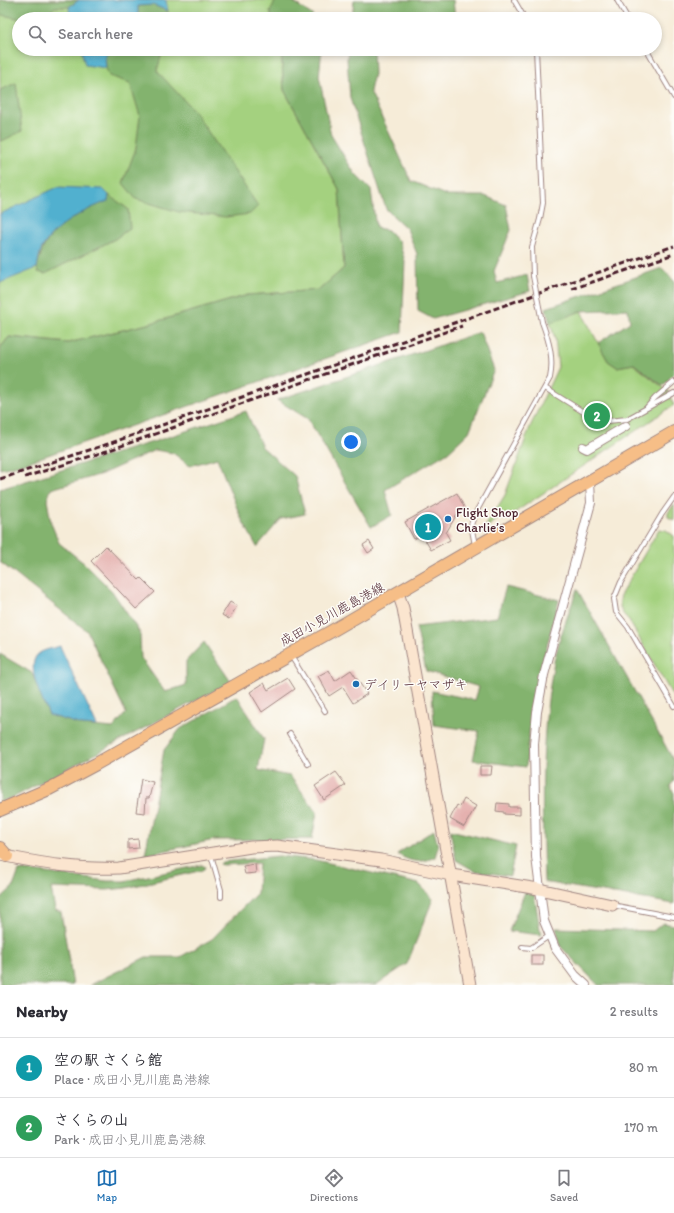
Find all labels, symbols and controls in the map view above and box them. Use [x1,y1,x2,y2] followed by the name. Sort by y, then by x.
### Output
[12,12,662,56] search box
[26,23,48,45] icon: search
[58,25,133,43] text: Search here
[584,401,610,431] pin: 2
[341,432,361,452] your location
[456,505,519,535] place label: Flight Shop Charlie’s
[415,512,441,542] pin: 1
[443,514,453,524] marker: Flight Shop Charlie’s
[277,579,388,649] street label: 成田小見川鹿島港線
[364,677,467,692] place label: デイリーヤマザキ
[351,679,361,689] marker: デイリーヤマザキ
[16,1001,68,1021] text: Nearby
[610,1004,658,1019] text: 2 results
[54,1051,162,1069] text: 空の駅 さくら館
[26,1060,32,1075] text: 1
[629,1060,658,1075] text: 80 m
[54,1072,210,1087] text: Place · 成田小見川鹿島港線
[54,1111,129,1129] text: さくらの山
[26,1120,32,1135] text: 2
[624,1120,658,1135] text: 170 m
[54,1132,206,1147] text: Park · 成田小見川鹿島港線
[96,1167,118,1204] tab: Map
[310,1167,358,1204] tab: Directions
[550,1167,578,1204] tab: Saved

